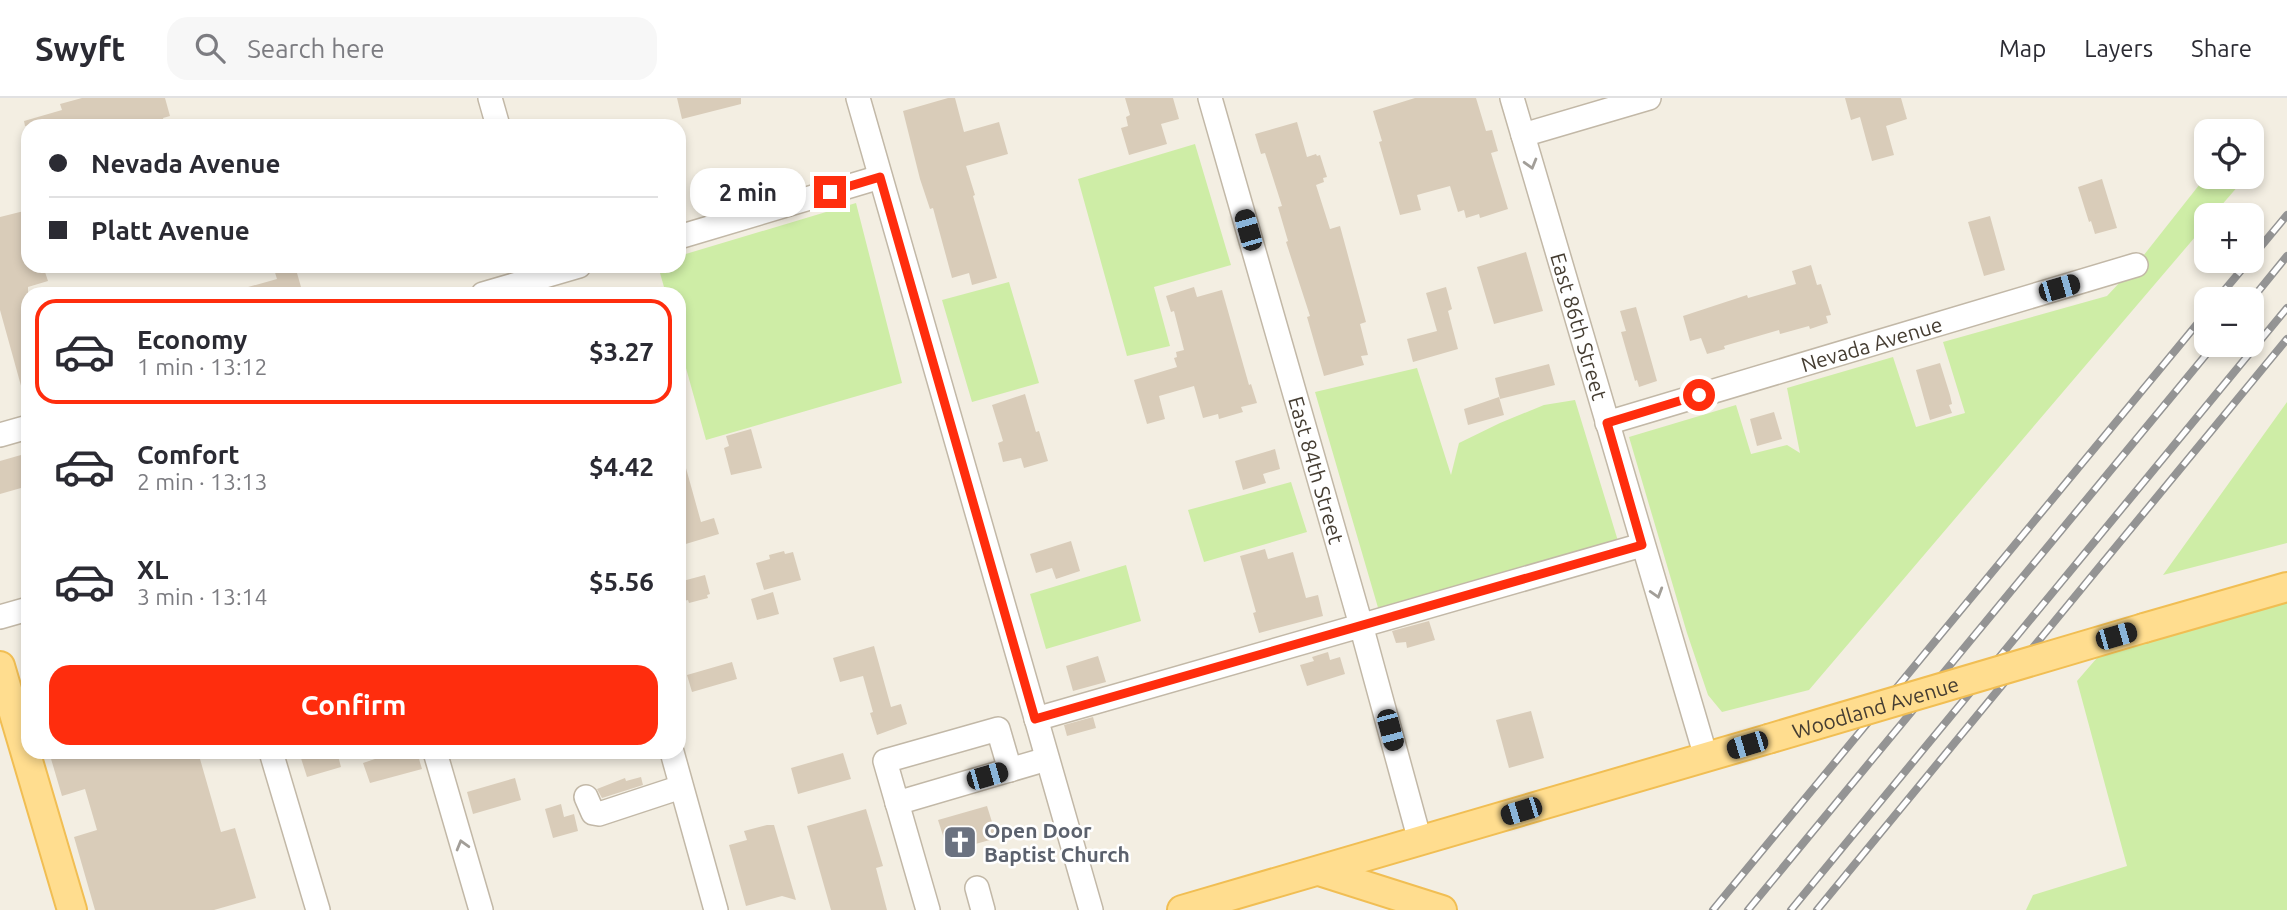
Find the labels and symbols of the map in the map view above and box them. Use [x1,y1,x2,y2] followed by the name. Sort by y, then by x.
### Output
[1523,157,1537,169] one-way arrow
[690,168,806,217] callout: 2 min
[814,176,846,208] route end
[1233,207,1264,253] car
[1546,250,1612,403] street label: East 86th Street
[2036,272,2083,304] car
[1798,312,1945,376] street label: Nevada Avenue
[1683,379,1715,411] route start
[1284,394,1349,547] street label: East 84th Street
[1648,587,1663,599] one-way arrow
[2093,620,2140,652] car
[1789,671,1961,743] street label: Woodland Avenue
[1375,707,1406,753] car
[1724,729,1771,761] car
[964,760,1011,792] car
[1498,795,1545,827] car
[984,818,1130,866] place label: Open Door Baptist Church
[941,823,979,861] church icon: Open Door Baptist Church
[456,839,471,851] one-way arrow

